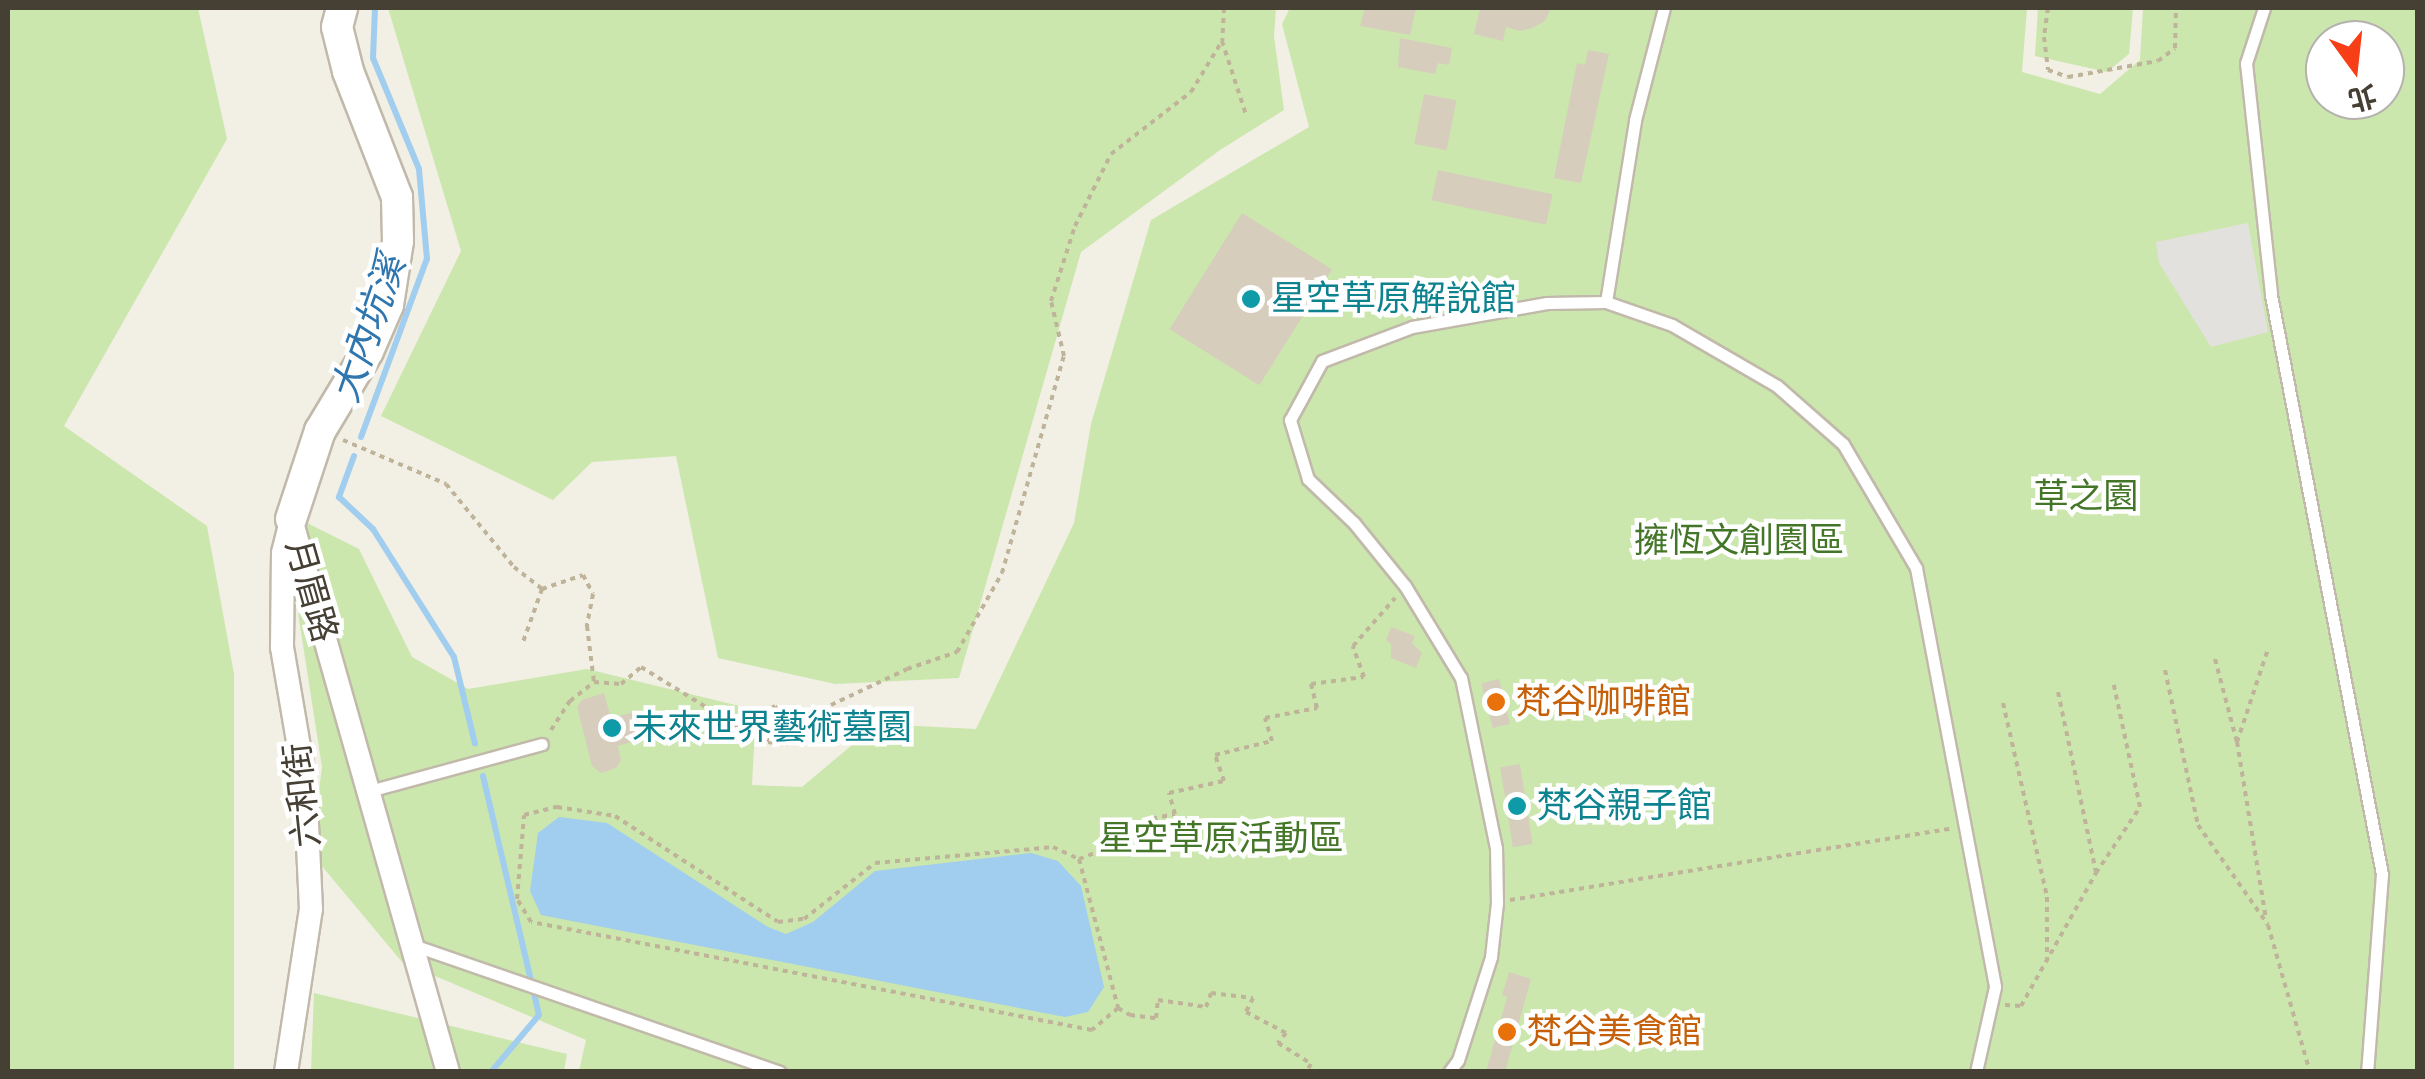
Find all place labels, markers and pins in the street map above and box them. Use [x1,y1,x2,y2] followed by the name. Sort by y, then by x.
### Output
[1271,278,1516,320] place label: 星空草原解說館
[1240,288,1262,310] marker: 星空草原解說館
[1516,681,1691,723] place label: 梵谷咖啡館
[1485,691,1507,713] marker: 梵谷咖啡館
[632,707,912,749] place label: 未來世界藝術墓園
[601,717,623,739] marker: 未來世界藝術墓園
[1537,785,1712,827] place label: 梵谷親子館
[1506,795,1528,817] marker: 梵谷親子館
[1527,1011,1702,1053] place label: 梵谷美食館
[1496,1021,1518,1043] marker: 梵谷美食館

